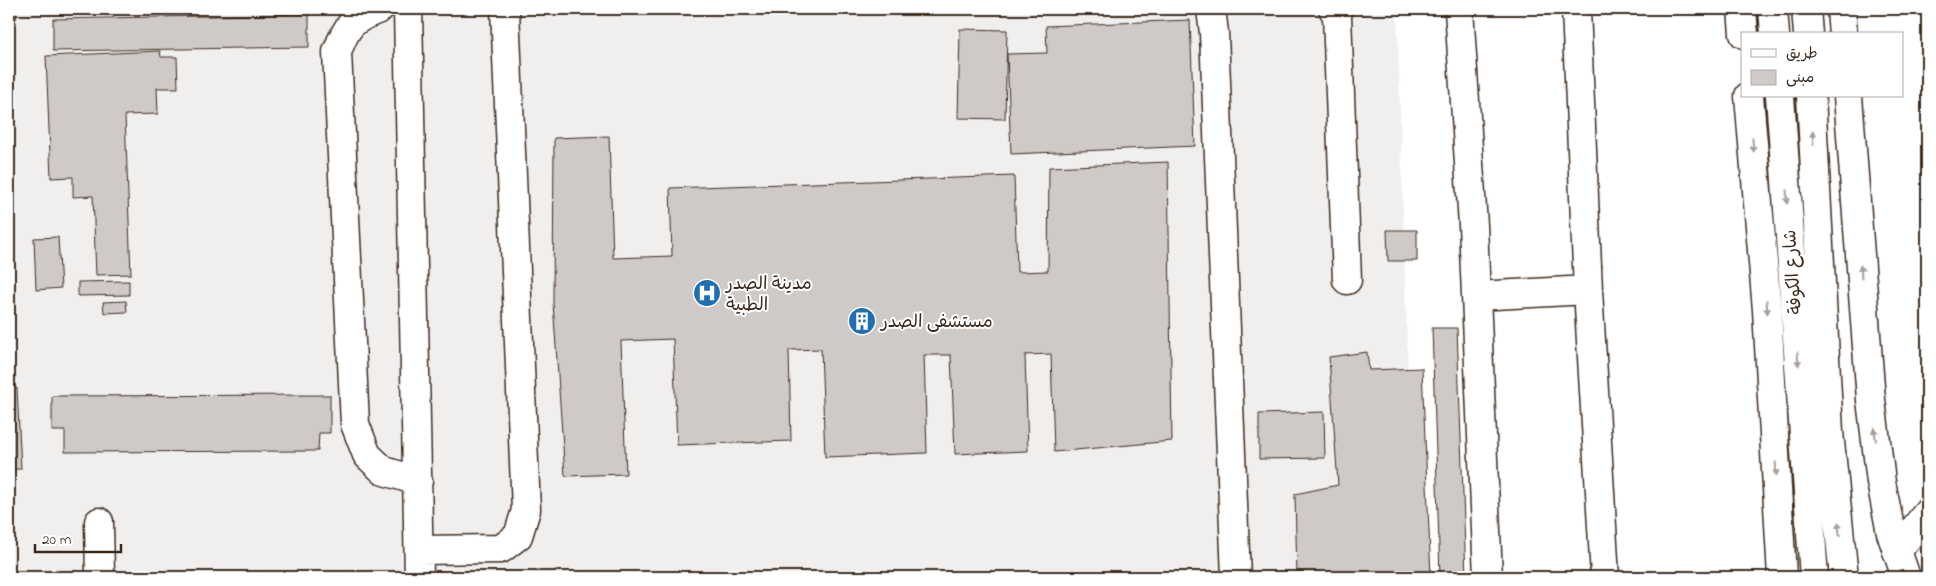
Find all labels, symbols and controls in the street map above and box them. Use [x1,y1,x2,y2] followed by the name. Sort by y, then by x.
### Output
[1741,32,1904,98] legend
[1786,43,1818,65] text: طريق
[1786,67,1814,89] text: مبنى
[1809,130,1817,146] one-way arrow
[1749,137,1757,153] one-way arrow
[1784,190,1792,206] one-way arrow
[1778,229,1810,315] street label: شارع الكوفة
[1857,264,1865,280] one-way arrow
[724,272,812,319] place label: مدينة الصدر الطبية
[692,278,722,308] hospital icon: مدينة الصدر الطبية
[1763,299,1771,315] one-way arrow
[847,306,877,336] building icon: مستشفى الصدر
[879,310,993,336] place label: مستشفى الصدر
[1795,352,1803,368] one-way arrow
[1871,425,1879,441] one-way arrow
[1772,461,1780,477] one-way arrow
[1835,520,1843,536] one-way arrow
[35,521,121,553] scale bar
[42,529,72,551] text: 20 m

